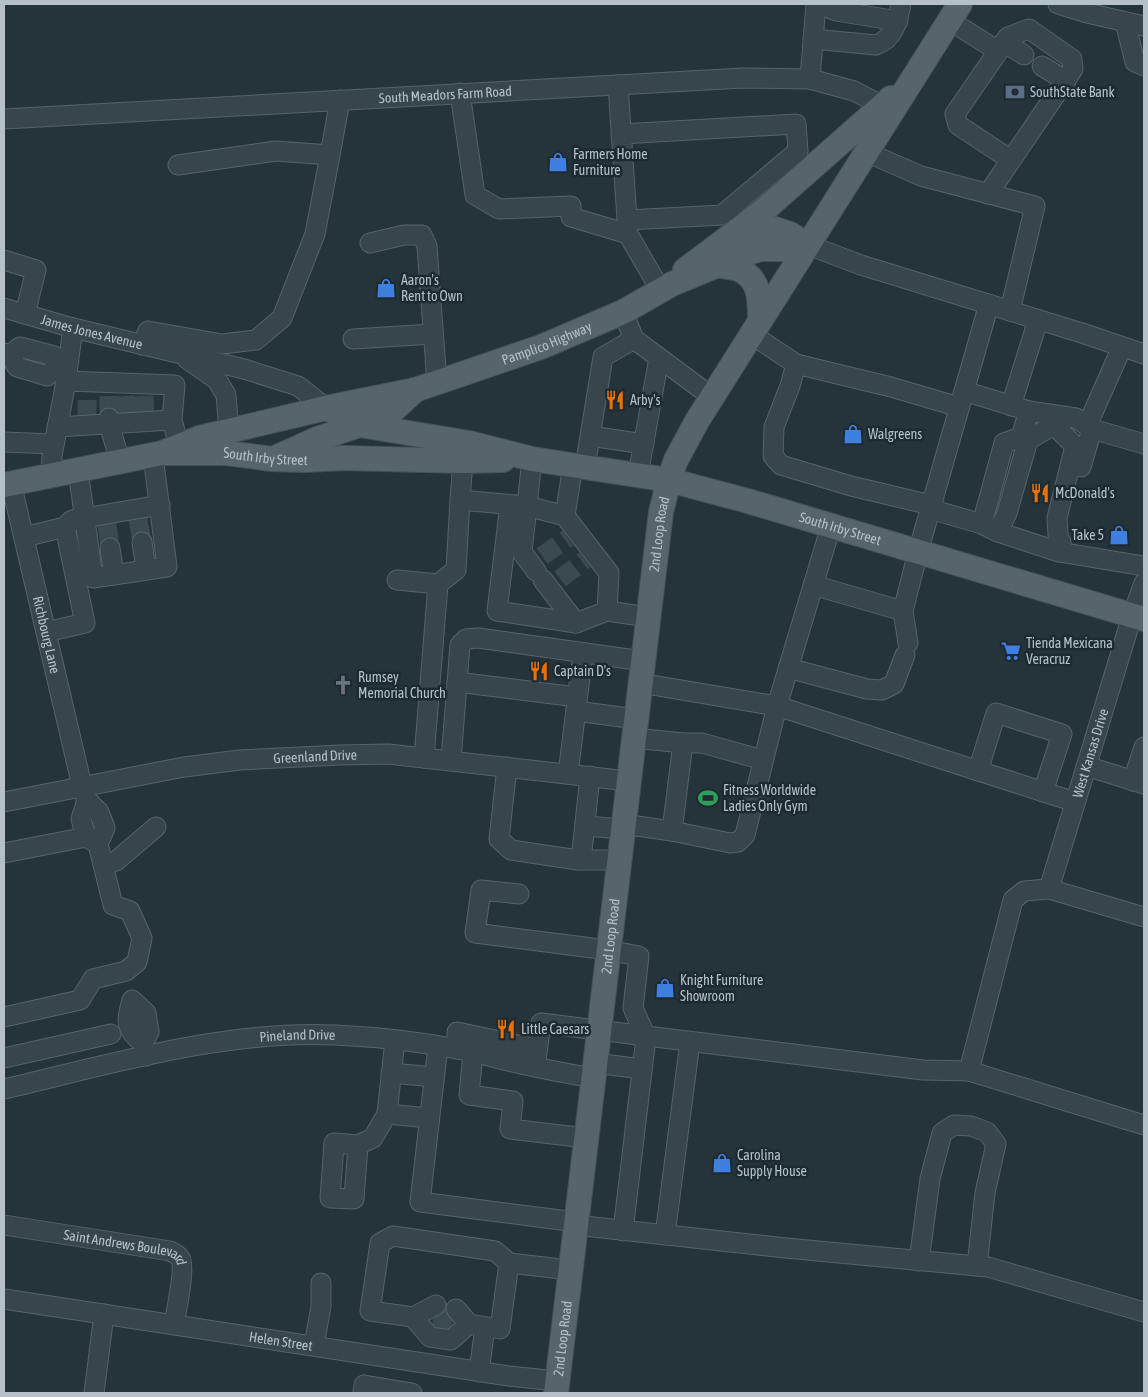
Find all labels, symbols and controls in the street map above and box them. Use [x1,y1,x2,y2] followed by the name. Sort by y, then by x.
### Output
[1004,81,1026,103] bank icon: SouthState Bank
[378,83,512,106] street label: South Meadors Farm Road
[1030,84,1115,100] place label: SouthState Bank
[573,146,648,178] place label: Farmers Home Furniture
[547,151,569,173] shop icon: Farmers Home Furniture
[401,272,463,304] place label: Aaron's Rent to Own
[375,277,397,299] shop icon: Aaron's Rent to Own
[39,311,144,352] street label: James Jones Avenue
[500,318,594,368] street label: Pamplico Highway
[604,389,626,411] restaurant icon: Arby's
[630,392,661,408] place label: Arby's
[842,423,864,445] shop icon: Walgreens
[868,426,922,442] place label: Walgreens
[223,445,308,468] street label: South Irby Street
[1029,482,1051,504] restaurant icon: McDonald's
[1055,485,1115,501] place label: McDonald's
[646,495,673,573] street label: 2nd Loop Road
[797,509,883,548] street label: South Irby Street
[1108,524,1130,546] shop icon: Take 5
[1072,527,1104,543] place label: Take 5
[30,595,63,675] street label: Richbourg Lane
[1026,635,1113,667] place label: Tienda Mexicana Veracruz
[1000,640,1022,662] supermarket icon: Tienda Mexicana Veracruz
[528,660,550,682] restaurant icon: Captain D's
[554,663,611,679] place label: Captain D's
[358,669,446,701] place label: Rumsey Memorial Church
[332,674,354,696] church icon: Rumsey Memorial Church
[1069,707,1111,800] street label: West Kansas Drive
[273,747,357,766] street label: Greenland Drive
[723,782,816,814] place label: Fitness Worldwide Ladies Only Gym
[697,787,719,809] sports icon: Fitness Worldwide Ladies Only Gym
[598,898,623,975] street label: 2nd Loop Road
[680,972,763,1004] place label: Knight Furniture Showroom
[654,977,676,999] shop icon: Knight Furniture Showroom
[495,1018,517,1040] restaurant icon: Little Caesars
[521,1021,589,1037] place label: Little Caesars
[259,1027,336,1045] street label: Pineland Drive
[737,1147,807,1179] place label: Carolina Supply House
[711,1152,733,1174] shop icon: Carolina Supply House
[63,1226,190,1266] street label: Saint Andrews Boulevard
[550,1300,575,1377] street label: 2nd Loop Road
[248,1328,314,1354] street label: Helen Street

